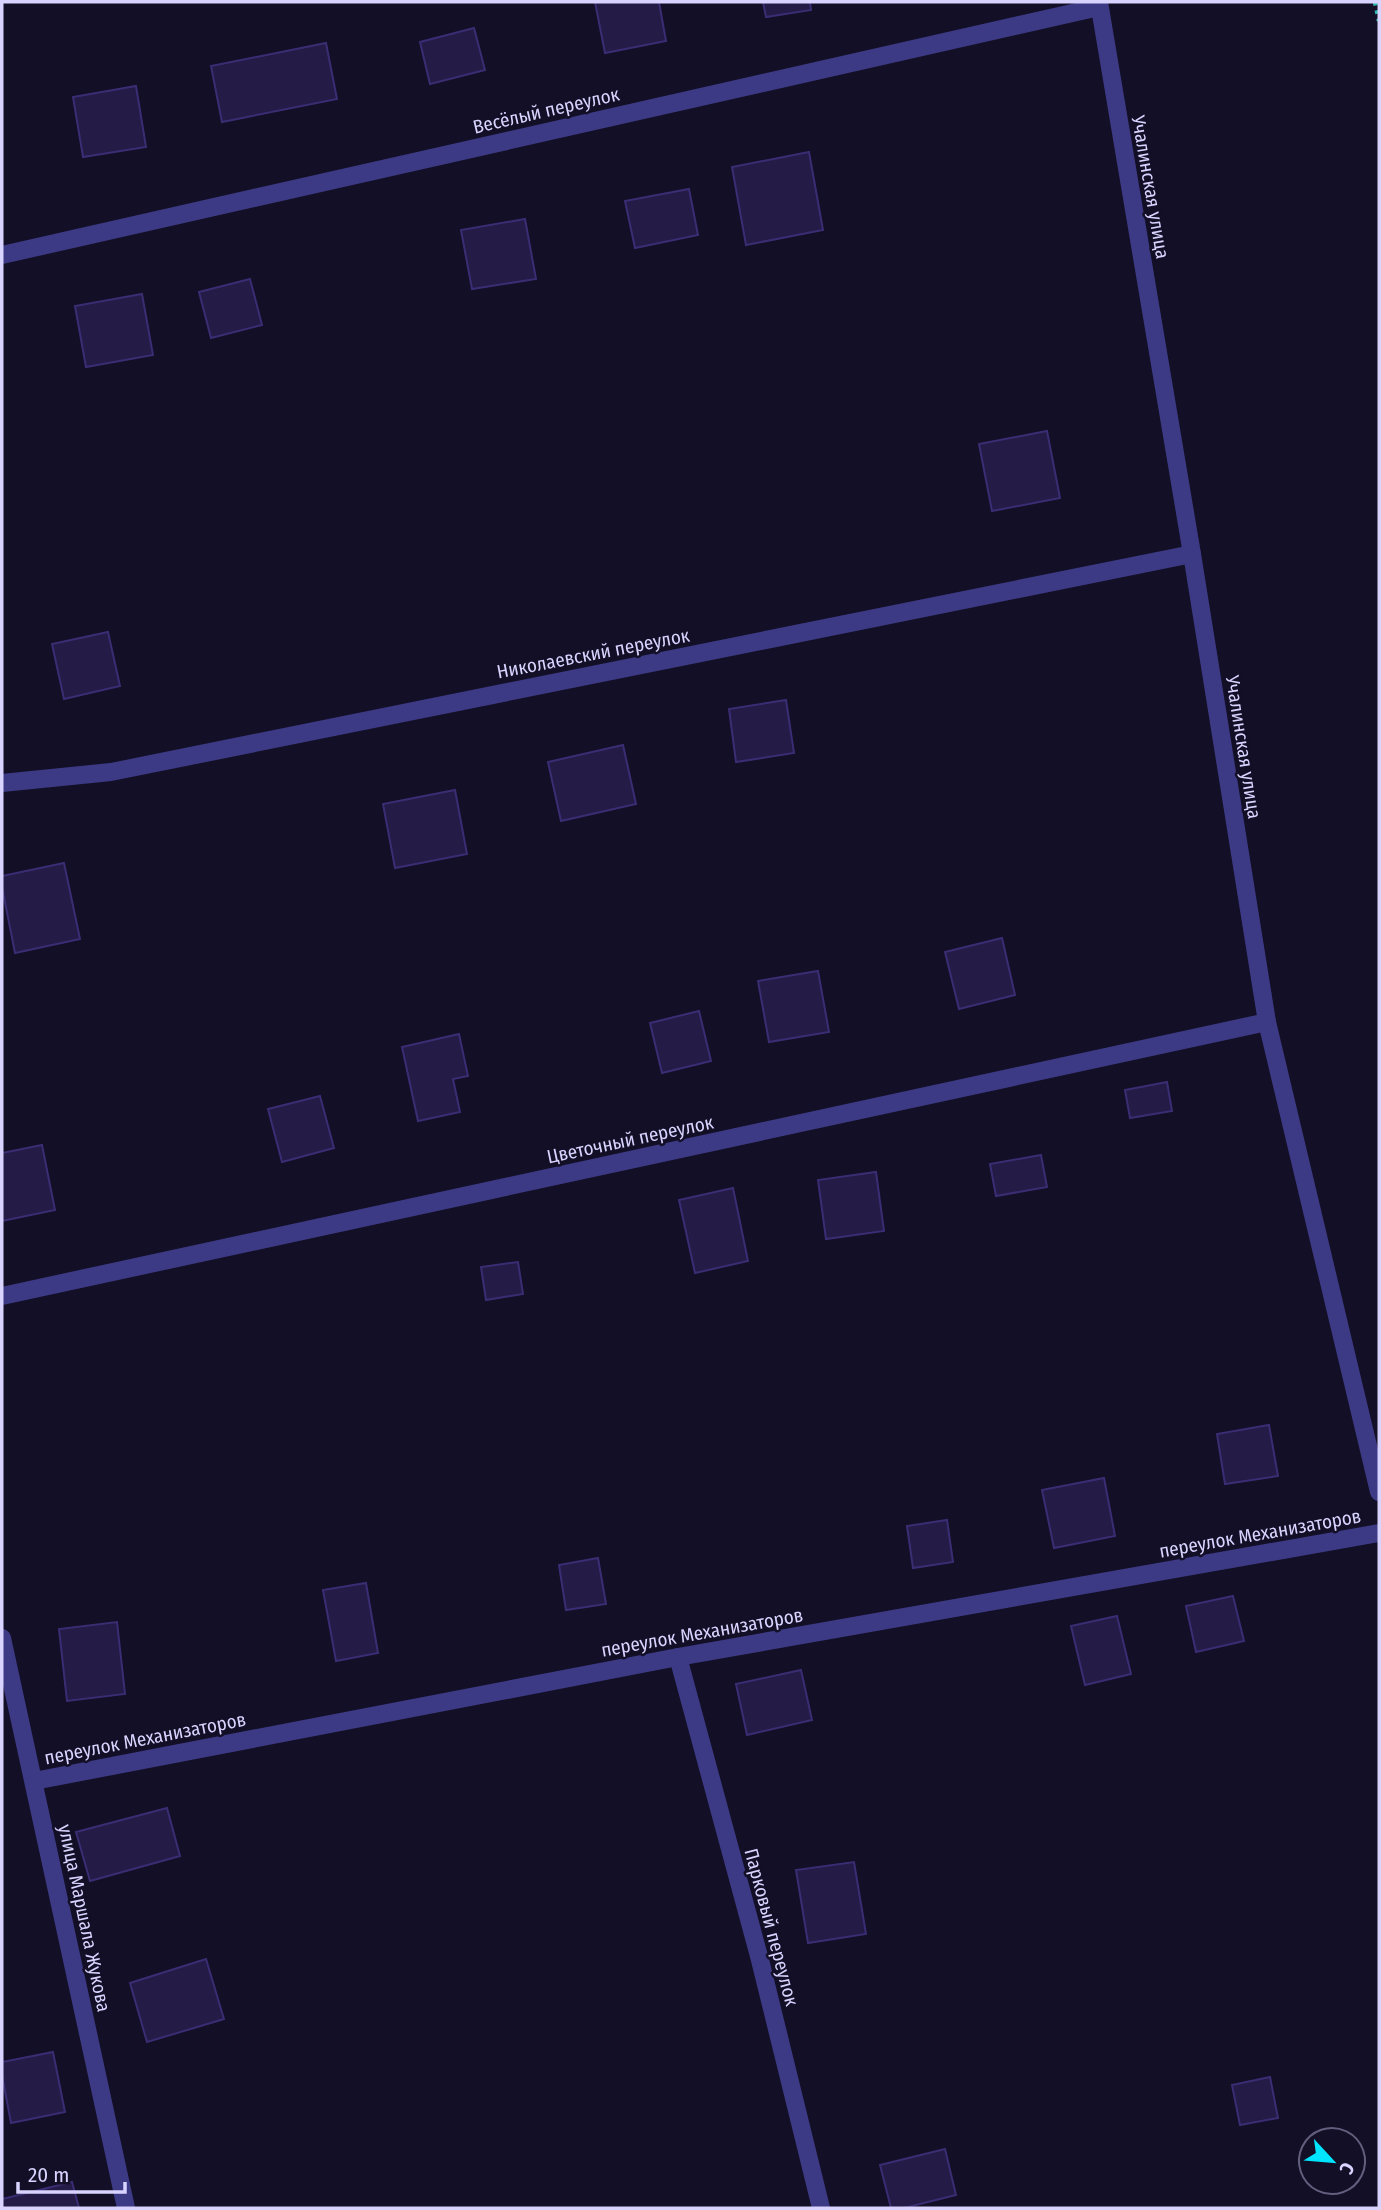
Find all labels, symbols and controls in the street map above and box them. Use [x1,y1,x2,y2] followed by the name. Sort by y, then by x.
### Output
[471,82,622,139] street label: Весёлый переулок
[1126,113,1174,261] street label: Учалинская улица
[495,623,692,683] street label: Николаевский переулок
[1221,673,1266,821] street label: Учалинская улица
[545,1111,716,1168] street label: Цветочный переулок
[1157,1504,1363,1563] street label: переулок Механизаторов
[599,1603,805,1662] street label: переулок Механизаторов
[42,1708,248,1769] street label: переулок Механизаторов
[53,1822,116,2014] street label: улица Маршала Жукова
[739,1846,804,2009] street label: Парковый переулок
[1297,2126,1367,2196] north arrow
[18,2150,124,2194] scale bar
[1334,2159,1359,2178] text: С
[28,2162,69,2188] text: 20 m

